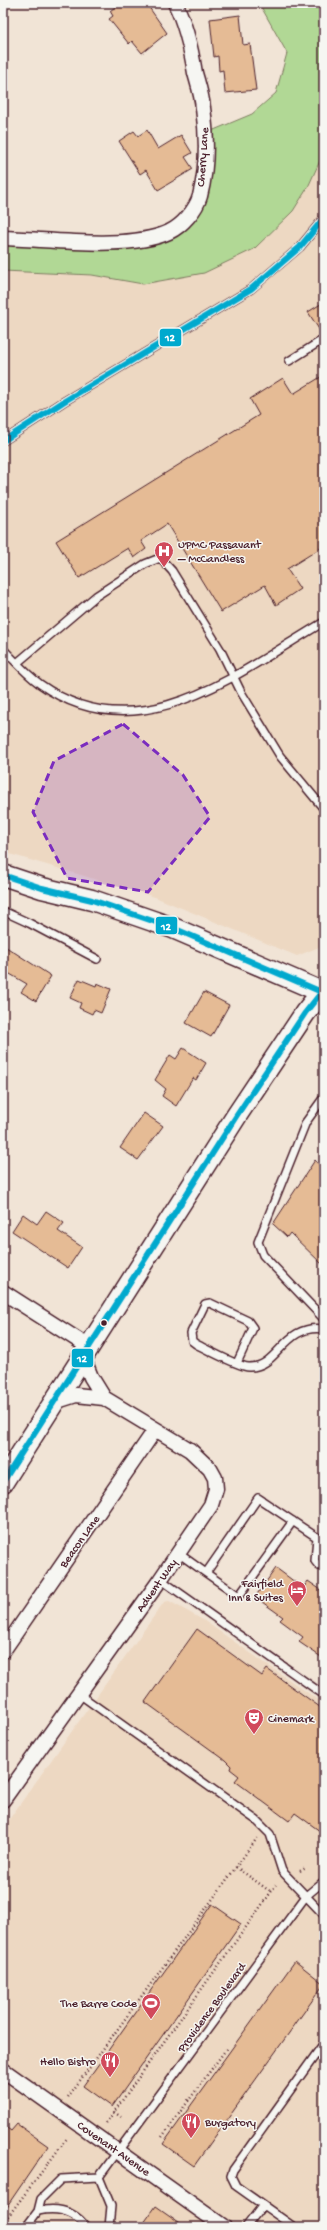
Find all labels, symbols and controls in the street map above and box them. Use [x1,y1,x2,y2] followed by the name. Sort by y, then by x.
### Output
[195,126,213,187] street label: Cherry Lane
[159,328,182,347] line badge: 12
[164,333,176,345] text: 12
[177,539,262,567] place label: UPMC Passavant – McCandless
[153,540,175,568] hospital icon: UPMC Passavant – McCandless
[155,916,178,935] line badge: 12
[160,922,172,934] text: 12
[99,1318,109,1328] unlabelled marker
[71,1348,94,1368] line badge: 12
[76,1354,88,1366] text: 12
[57,1513,104,1572] street label: Beacon Lane
[134,1557,181,1615] street label: Advent Way
[228,1578,284,1606] place label: Fairfield Inn & Suites
[286,1579,308,1607] hotel icon: Fairfield Inn & Suites
[243,1707,265,1735] theatre icon: Cinemark
[268,1713,315,1727] place label: Cinemark
[175,1960,250,2056] street label: Providence Boulevard
[140,1992,162,2020] sports icon: The Barre Code
[60,1998,138,2012] place label: The Barre Code
[99,2050,121,2078] restaurant icon: Hello Bistro
[40,2056,96,2070] place label: Hello Bistro
[180,2111,202,2139] restaurant icon: Burgatory
[204,2117,256,2131] place label: Burgatory
[74,2119,153,2181] street label: Covenant Avenue

